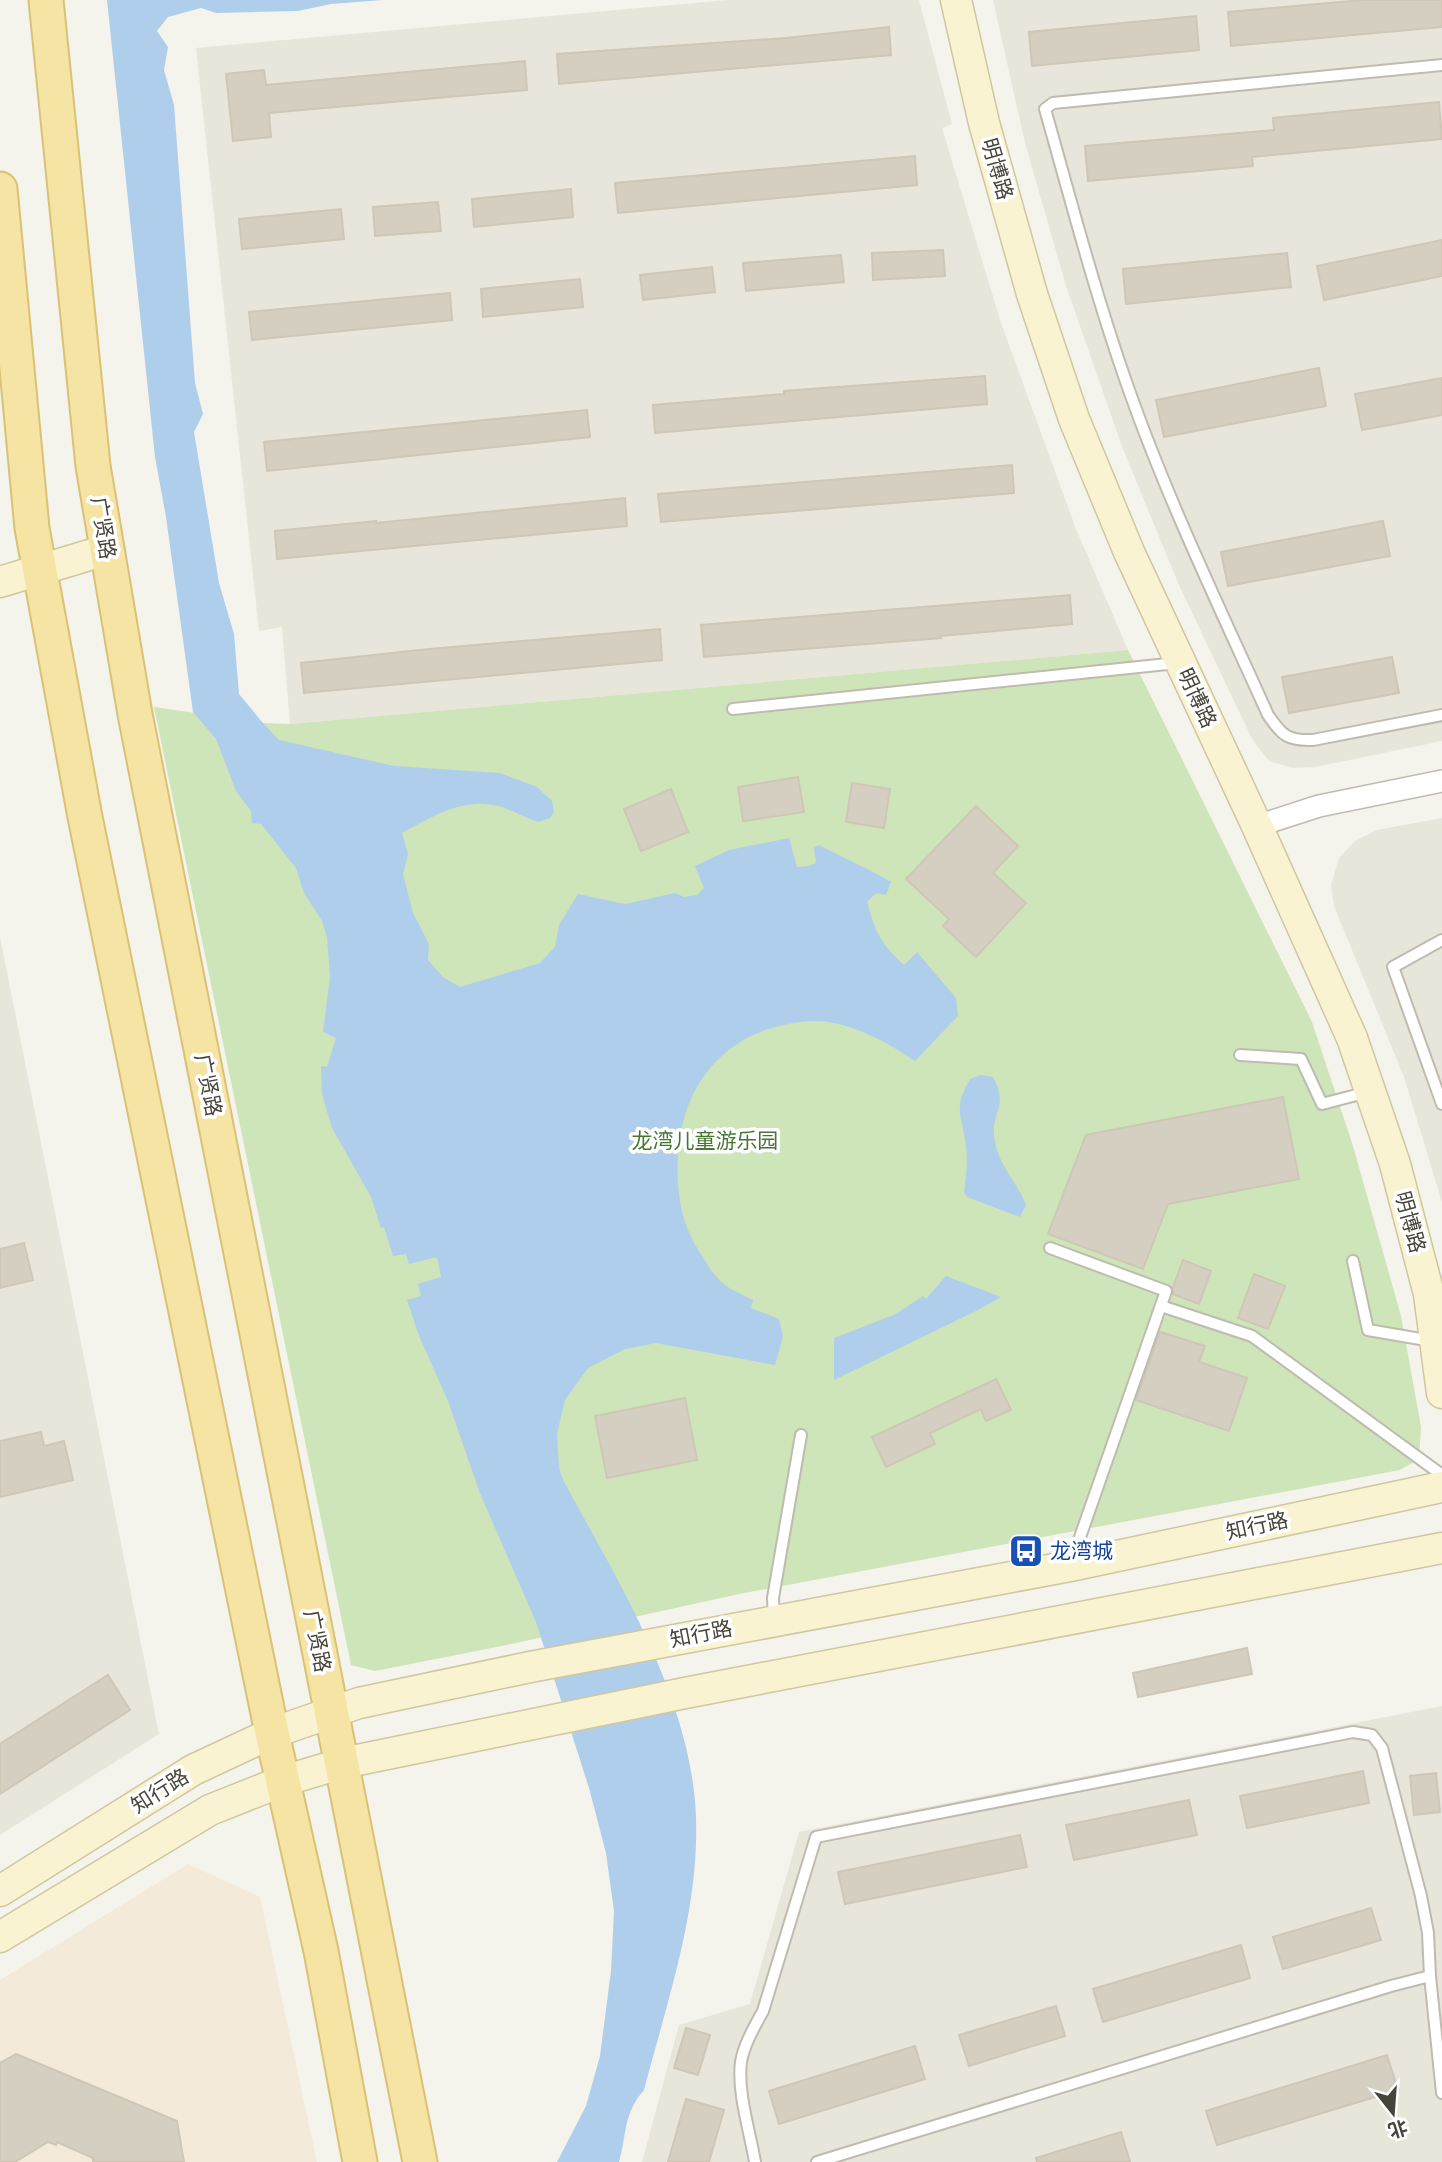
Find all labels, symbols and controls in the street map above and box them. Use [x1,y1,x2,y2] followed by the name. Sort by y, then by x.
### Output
[978,135,1018,202] street label: 明博路
[87,495,121,561] street label: 广贤路
[1174,664,1222,731] street label: 明博路
[191,1052,227,1118] street label: 广贤路
[632,1128,779,1152] park label: 龙湾儿童游乐园
[1391,1188,1431,1255] street label: 明博路
[1223,1507,1290,1543] street label: 知行路
[1007,1532,1045,1570] bus stop icon: 龙湾城
[1050,1538,1113,1562] place label: 龙湾城
[300,1608,336,1674] street label: 广贤路
[668,1615,734,1651] street label: 知行路
[126,1763,193,1817] street label: 知行路
[1358,2078,1428,2148] north arrow
[1386,2116,1410,2143] text: 北

